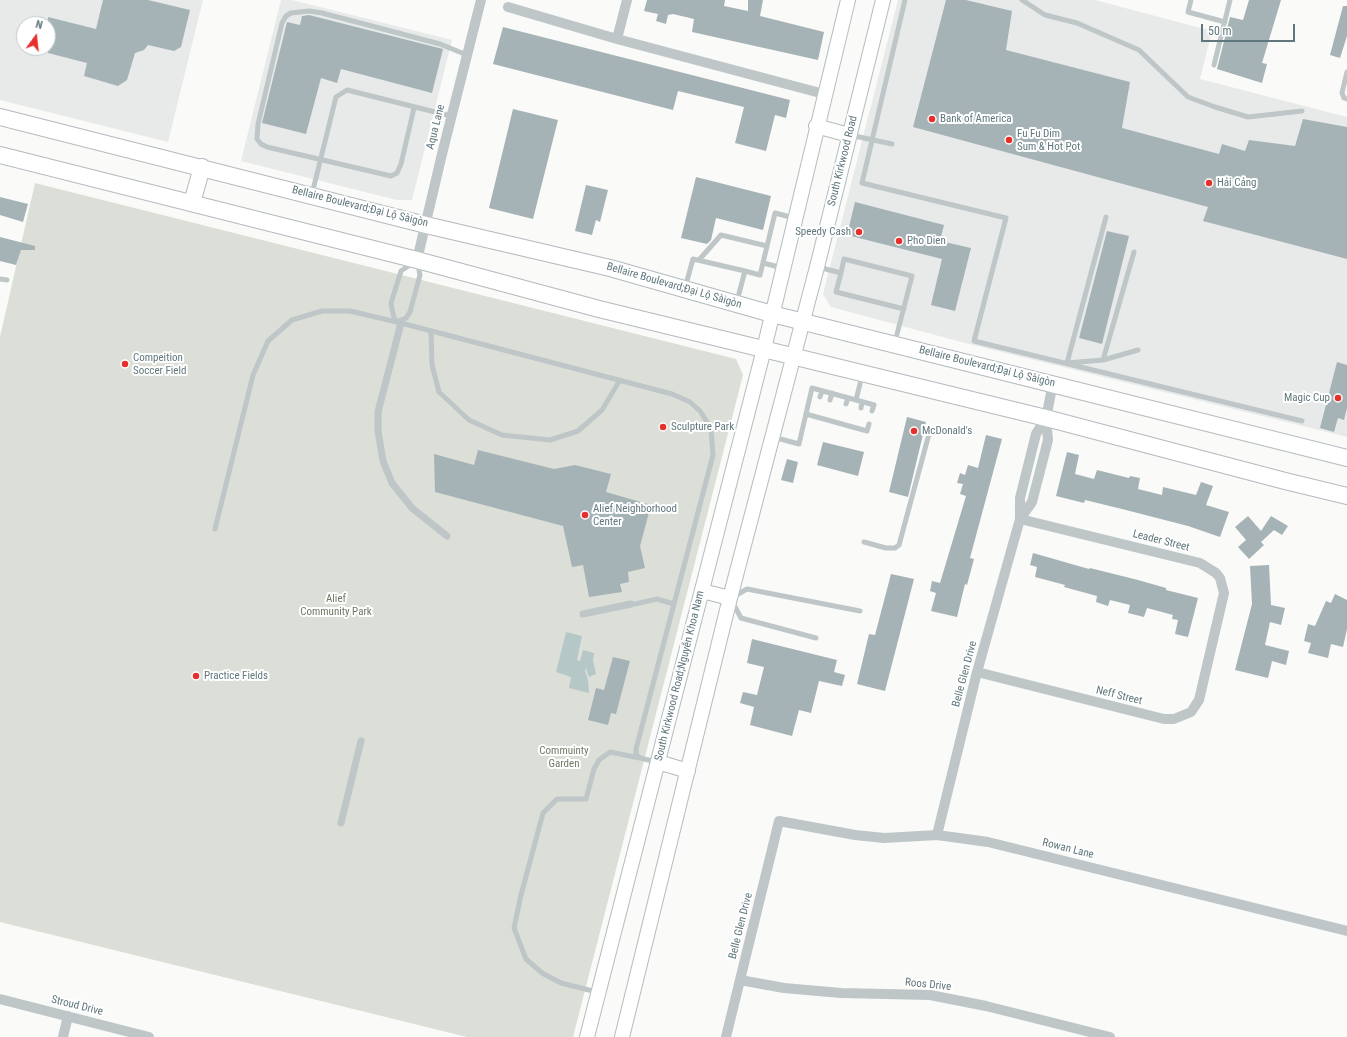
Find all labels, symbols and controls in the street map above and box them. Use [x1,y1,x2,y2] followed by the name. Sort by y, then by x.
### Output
[16,16,56,56] north arrow
[1203,16,1297,42] scale bar
[34,18,44,32] text: N
[1208,24,1232,38] text: 50 m
[424,103,448,151] street label: Aqua Lane
[940,112,1012,126] place label: Bank of America
[825,114,861,208] street label: South Kirkwood Road
[927,114,937,124] marker: Bank of America
[1017,127,1080,153] place label: Fu Fu Dim Sum & Hot Pot
[1004,135,1014,145] marker: Fu Fu Dim Sum & Hot Pot
[1217,176,1256,190] place label: Hải Cảng
[1204,178,1214,188] marker: Hải Cảng
[290,184,430,230] street label: Bellaire Boulevard;Đại Lộ Sàigòn
[795,225,851,239] place label: Speedy Cash
[854,227,864,237] marker: Speedy Cash
[907,234,946,248] place label: Pho Dien
[894,236,904,246] marker: Pho Dien
[605,260,743,312] street label: Bellaire Boulevard;Đại Lộ Sàigòn
[917,344,1057,390] street label: Bellaire Boulevard;Đại Lộ Sàigòn
[133,351,186,377] place label: Compeition Soccer Field
[120,359,130,369] marker: Compeition Soccer Field
[1284,391,1330,405] place label: Magic Cup
[1333,393,1343,403] marker: Magic Cup
[671,420,734,434] place label: Sculpture Park
[658,422,668,432] marker: Sculpture Park
[922,424,972,438] place label: McDonald's
[909,426,919,436] marker: McDonald's
[593,502,677,528] place label: Alief Neighborhood Center
[580,510,590,520] marker: Alief Neighborhood Center
[1131,528,1191,554] street label: Leader Street
[652,589,708,763] street label: South Kirkwood Road;Nguyễn Khoa Nam
[300,592,372,618] park label: Alief Community Park
[950,640,980,708] street label: Belle Glen Drive
[204,669,268,683] place label: Practice Fields
[191,671,201,681] marker: Practice Fields
[1094,684,1144,708] street label: Neff Street
[539,744,589,770] park label: Commuinty Garden
[1041,836,1095,862] street label: Rowan Lane
[726,891,756,961] street label: Belle Glen Drive
[904,976,952,994] street label: Roos Drive
[50,993,104,1019] street label: Stroud Drive

